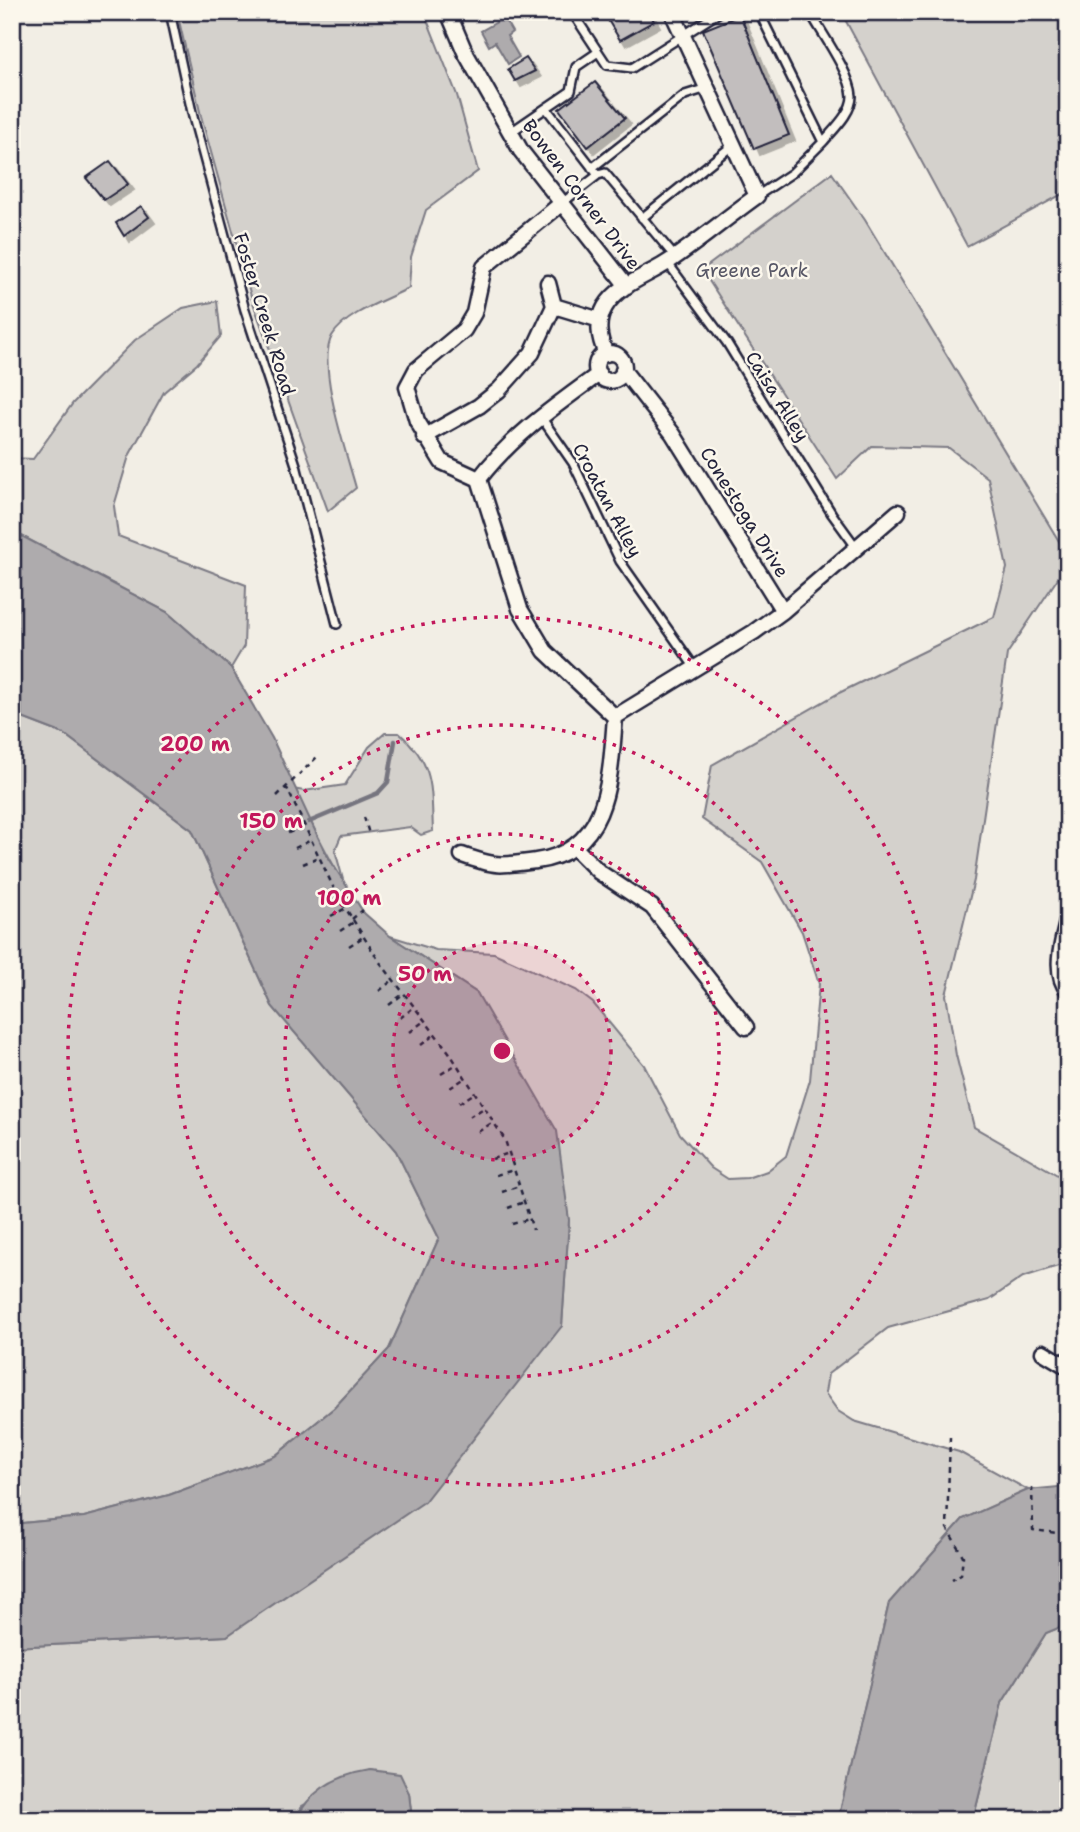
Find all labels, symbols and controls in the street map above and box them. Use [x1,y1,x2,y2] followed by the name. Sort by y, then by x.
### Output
[517,114,646,275] street label: Bowen Corner Drive
[228,230,301,399] street label: Foster Creek Road
[695,258,809,283] park label: Greene Park
[740,346,815,446] street label: Caisa Alley
[567,439,648,562] street label: Croatan Alley
[694,442,795,582] street label: Conestoga Drive
[160,730,230,758] text: 200 m
[239,807,303,835] text: 150 m
[317,884,381,912] text: 100 m
[398,960,452,988] text: 50 m
[490,1039,514,1063] centre of rings

